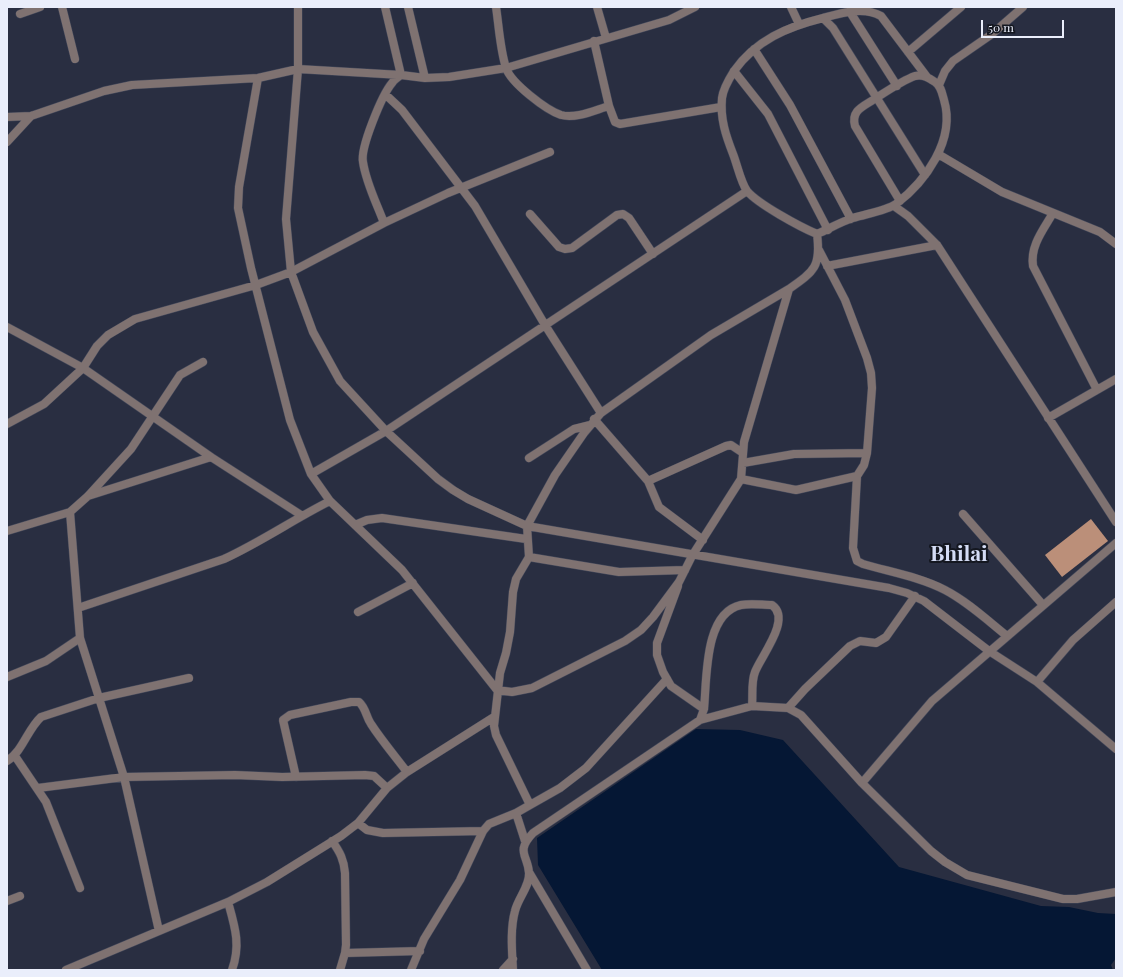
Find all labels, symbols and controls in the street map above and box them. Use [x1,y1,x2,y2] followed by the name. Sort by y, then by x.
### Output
[983,12,1066,38] scale bar
[988,19,1014,35] text: 50 m
[930,541,988,567] district label: Bhilai

